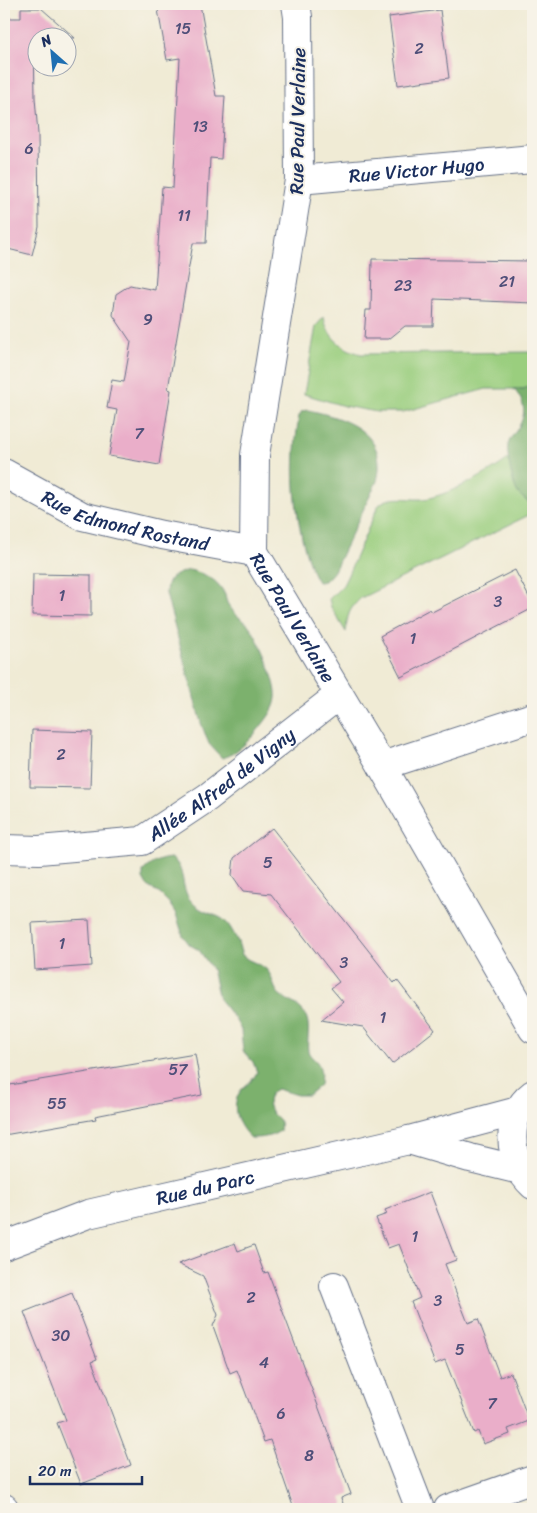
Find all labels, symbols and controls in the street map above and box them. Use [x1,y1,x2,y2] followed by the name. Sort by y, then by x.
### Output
[175,14,192,43] house number: 15
[35,27,57,55] text: N
[28,28,78,78] north arrow
[414,34,424,63] house number: 2
[280,47,315,195] street label: Rue Paul Verlaine
[192,112,208,141] house number: 13
[24,134,34,163] house number: 6
[347,147,486,192] street label: Rue Victor Hugo
[177,201,191,230] house number: 11
[499,267,515,296] house number: 21
[394,271,412,300] house number: 23
[143,305,153,334] house number: 9
[134,419,144,448] house number: 7
[35,481,213,561] street label: Rue Edmond Rostand
[241,546,345,689] street label: Rue Paul Verlaine
[59,581,66,610] house number: 1
[494,587,503,616] house number: 3
[410,624,417,653] house number: 1
[140,719,303,851] street label: Allée Alfred de Vigny
[56,740,66,769] house number: 2
[263,848,273,877] house number: 5
[59,929,66,958] house number: 1
[340,948,349,977] house number: 3
[380,1003,387,1032] house number: 1
[169,1055,188,1084] house number: 57
[47,1089,67,1118] house number: 55
[153,1160,258,1215] street label: Rue du Parc
[412,1222,419,1251] house number: 1
[246,1283,256,1312] house number: 2
[434,1286,443,1315] house number: 3
[52,1321,70,1350] house number: 30
[455,1335,465,1364] house number: 5
[259,1348,269,1377] house number: 4
[487,1389,497,1418] house number: 7
[276,1399,286,1428] house number: 6
[304,1441,314,1470] house number: 8
[30,1453,142,1485] scale bar
[38,1458,72,1484] text: 20 m

